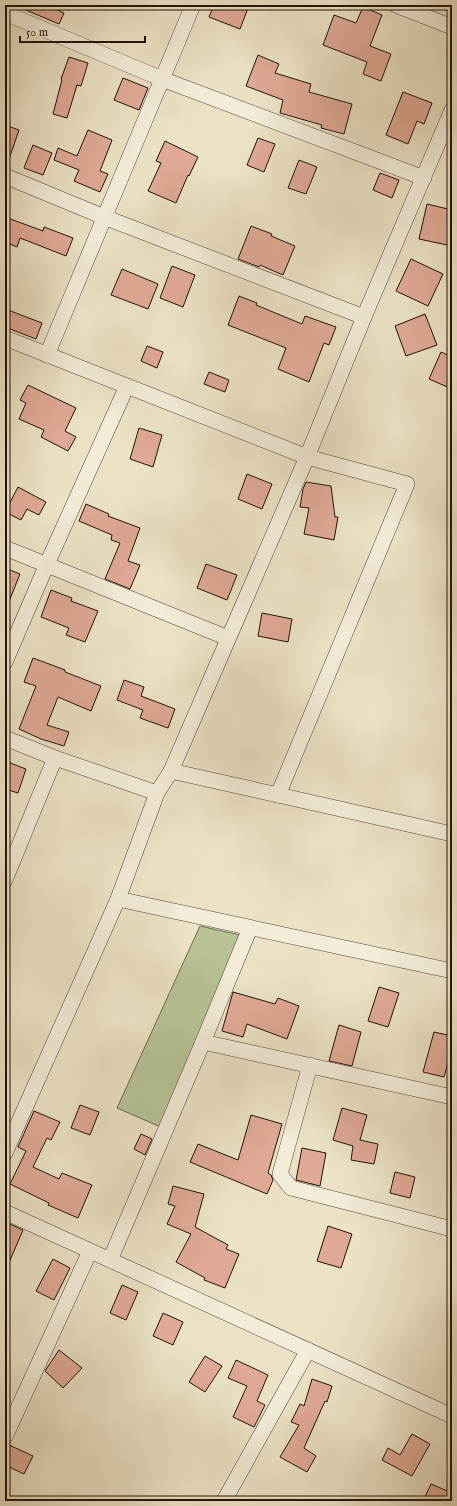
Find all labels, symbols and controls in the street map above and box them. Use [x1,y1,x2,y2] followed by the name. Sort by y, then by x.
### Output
[20,18,145,44] scale bar
[26,25,48,40] text: 50 m

